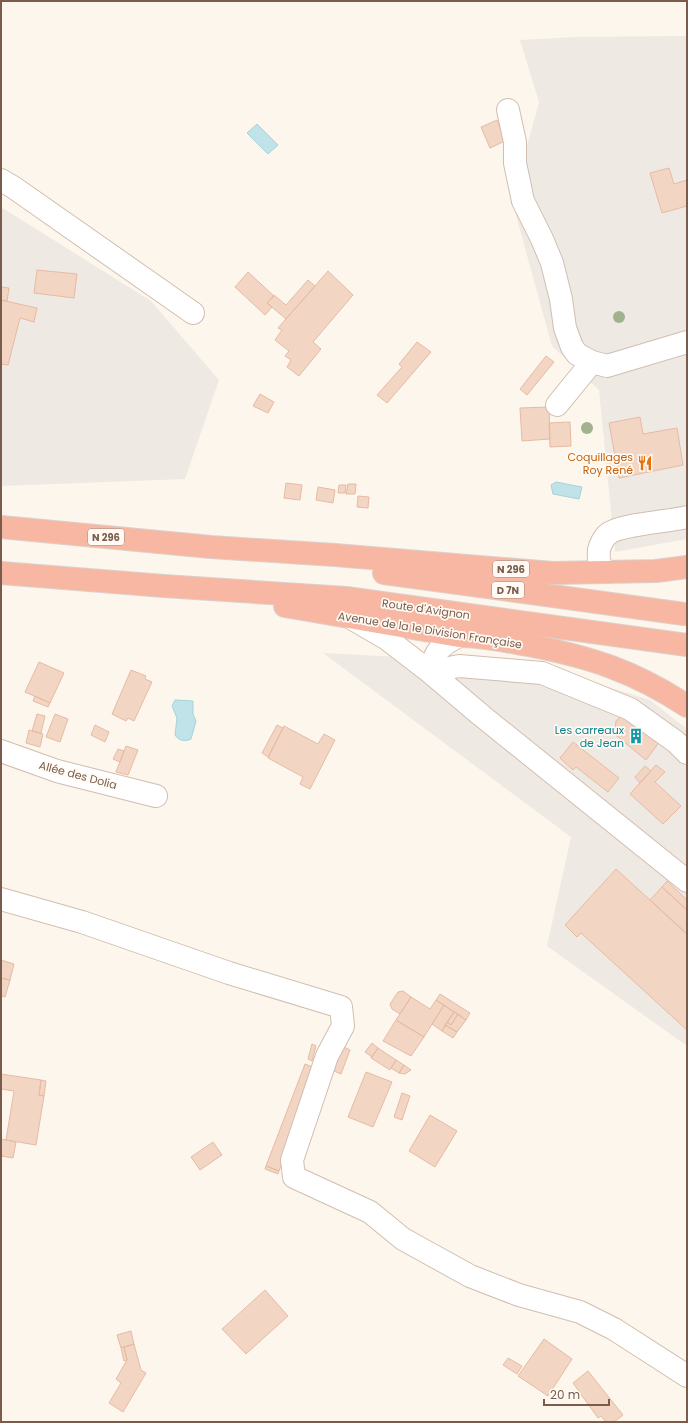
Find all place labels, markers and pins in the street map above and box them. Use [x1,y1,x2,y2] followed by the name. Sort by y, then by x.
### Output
[567,449,633,478] place label: Coquillages Roy René
[636,454,654,472] restaurant icon: Coquillages Roy René
[555,722,625,751] place label: Les carreaux de Jean
[627,727,645,745] building icon: Les carreaux de Jean

